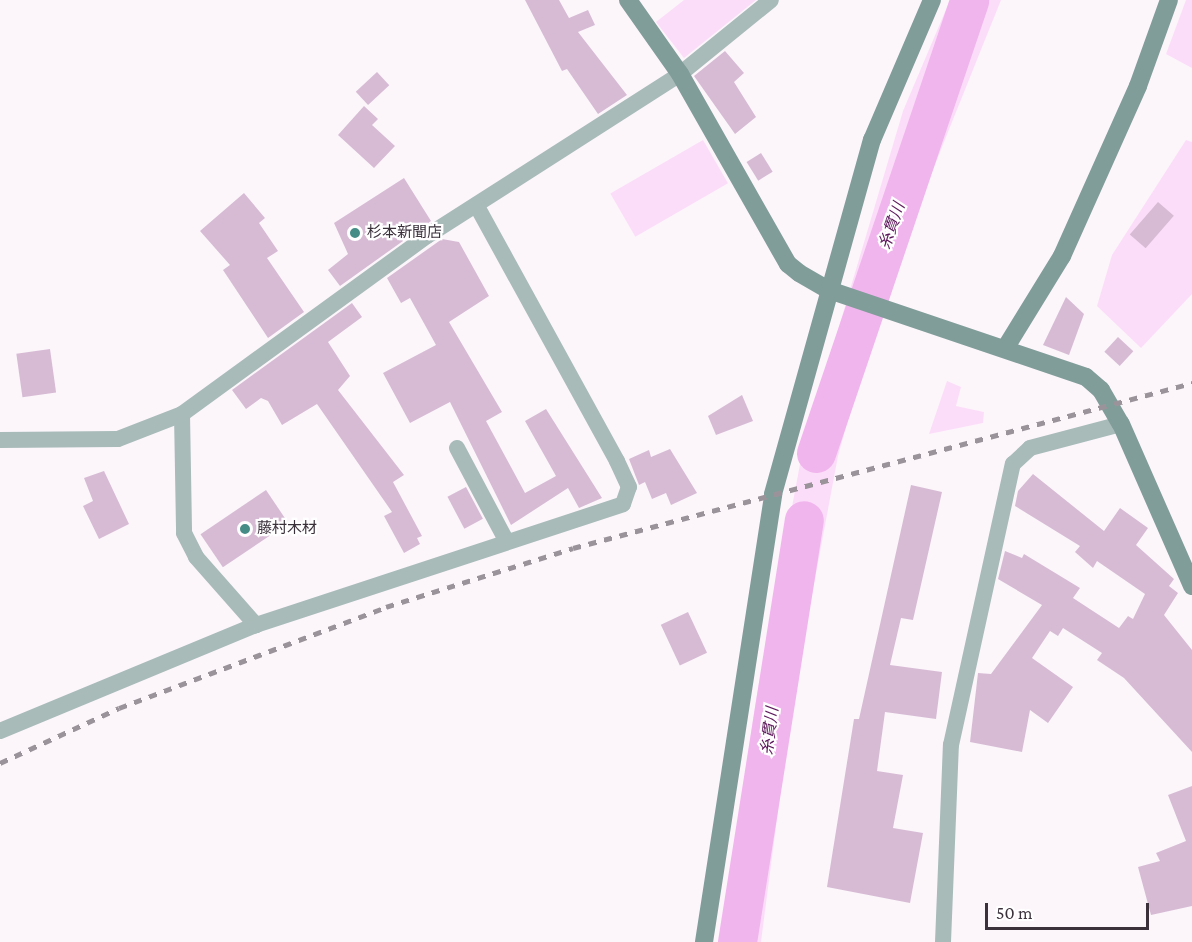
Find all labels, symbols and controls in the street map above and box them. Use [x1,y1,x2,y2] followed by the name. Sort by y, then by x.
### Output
[875,200,909,252] water label: 糸貫川
[367,224,442,242] place label: 杉本新聞店
[348,226,362,240] marker: 杉本新聞店
[257,520,317,538] place label: 藤村木材
[238,522,252,536] marker: 藤村木材
[758,706,782,756] water label: 糸貫川
[988,891,1152,929] scale bar
[996,903,1033,923] text: 50 m

